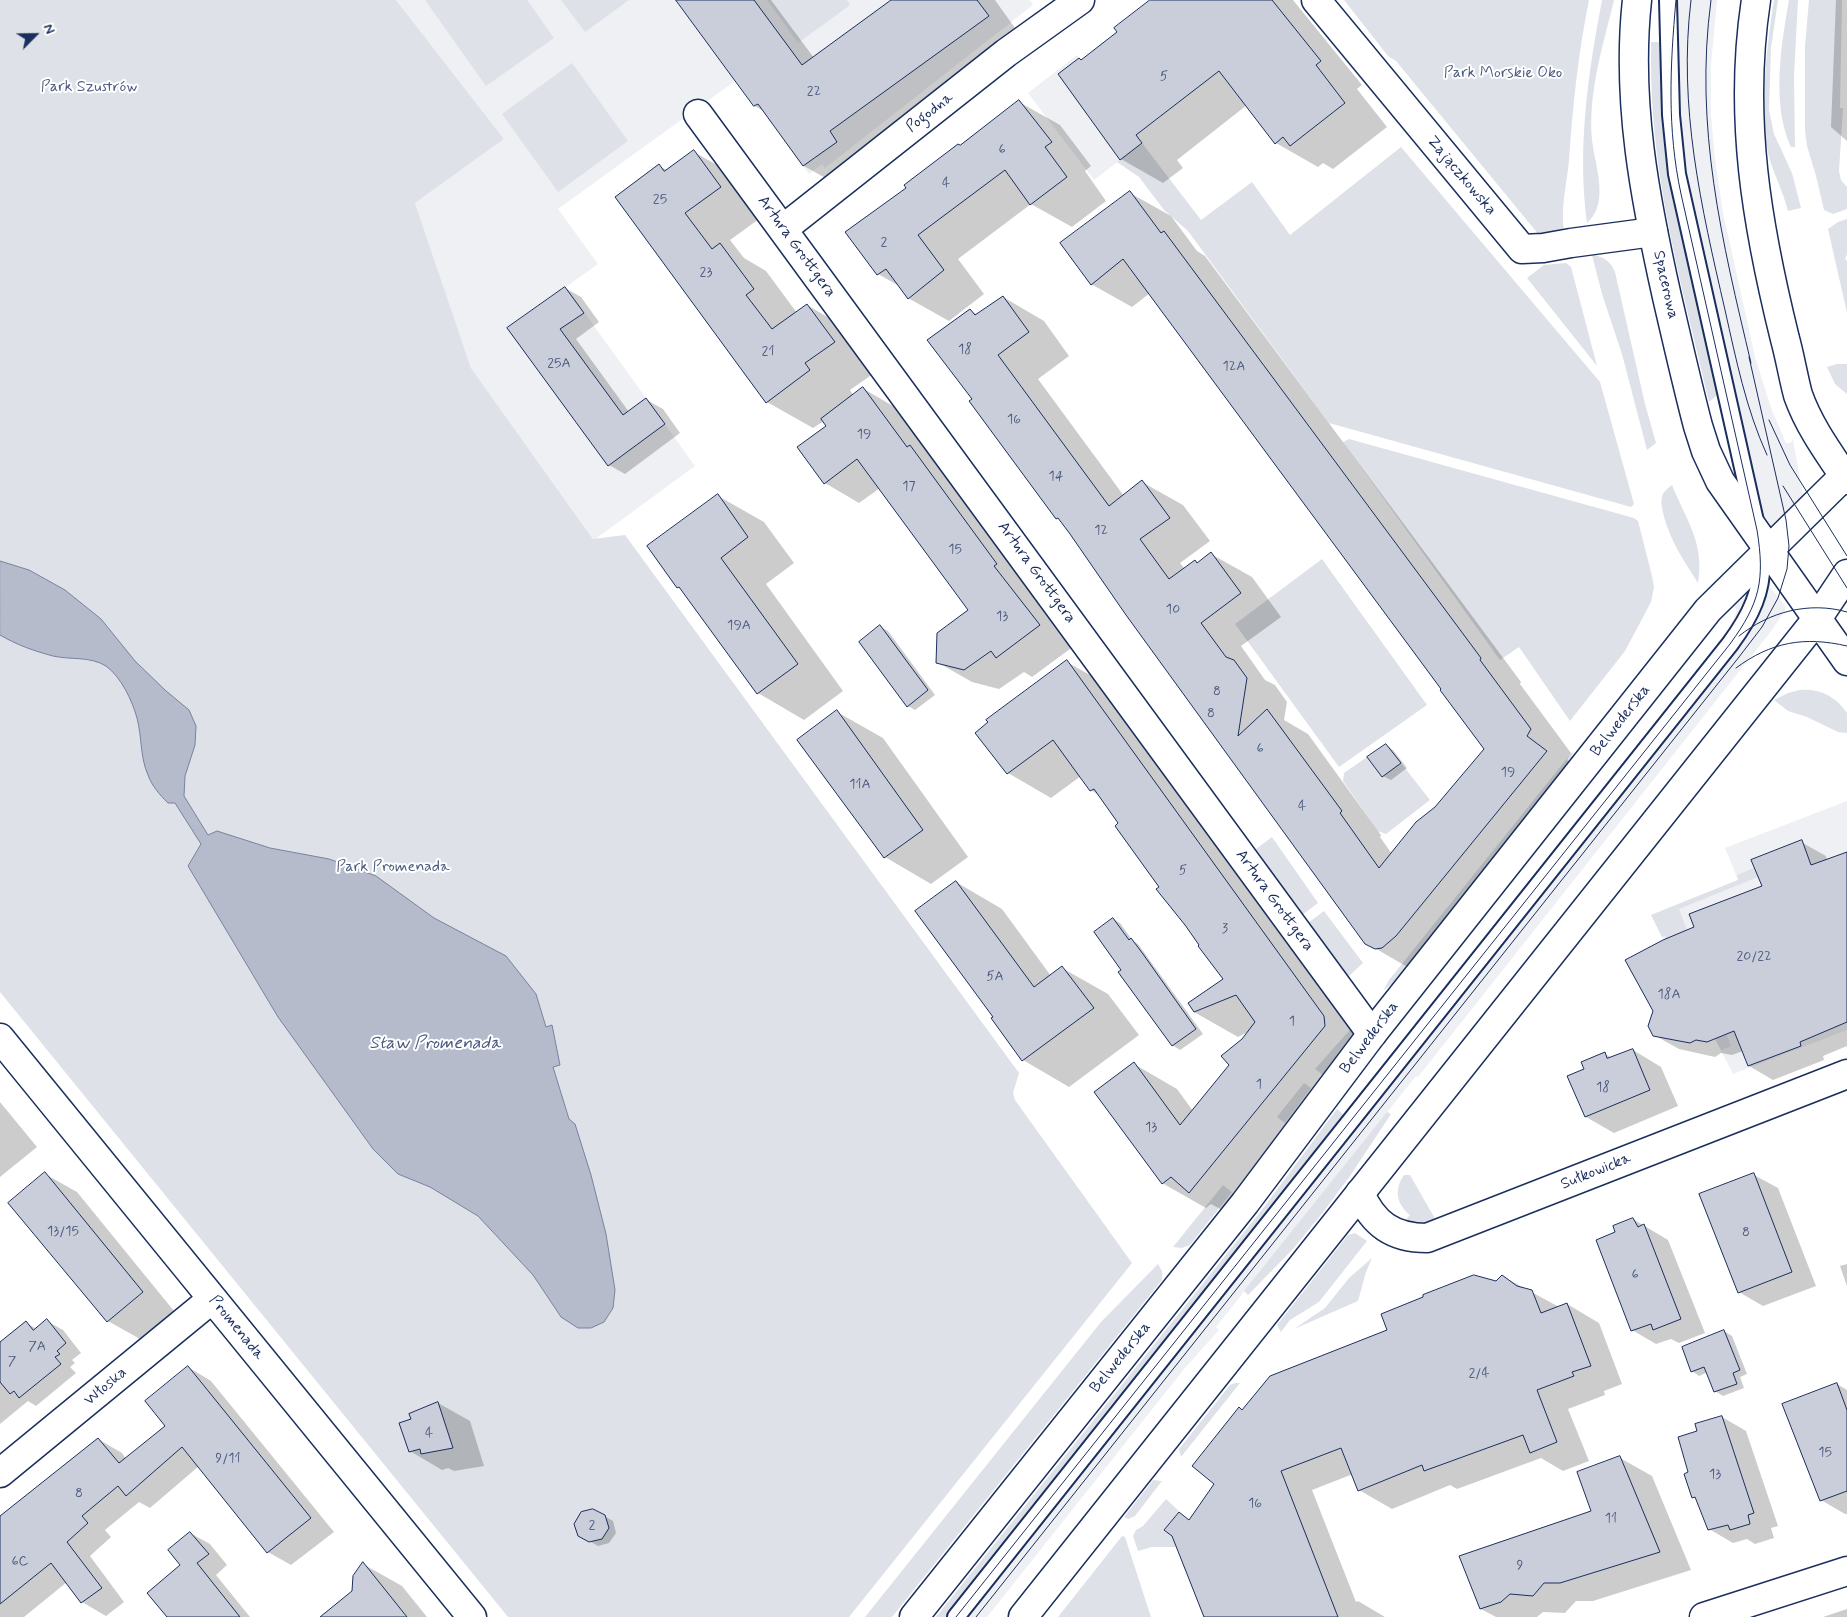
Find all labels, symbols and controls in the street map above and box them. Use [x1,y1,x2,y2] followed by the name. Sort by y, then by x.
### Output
[10,10,60,60] north arrow
[39,21,59,37] text: N
[1444,64,1562,84] park label: Park Morskie Oko
[1160,69,1168,85] house number: 5
[41,78,137,98] park label: Park Szustrów
[807,84,821,100] house number: 22
[903,89,957,137] street label: Pogodna
[1422,132,1500,220] street label: Zajączkowska
[998,142,1006,158] house number: 6
[942,176,950,192] house number: 4
[653,192,667,208] house number: 25
[753,192,839,302] street label: Artura Grottgera
[881,235,887,251] house number: 2
[1648,249,1682,321] street label: Spacerowa
[700,265,712,281] house number: 23
[958,342,972,358] house number: 18
[762,344,774,360] house number: 21
[547,356,571,372] house number: 25A
[1223,359,1245,375] house number: 12A
[1007,412,1021,428] house number: 16
[857,427,871,443] house number: 19
[1049,469,1063,485] house number: 14
[902,479,916,495] house number: 17
[993,518,1079,628] street label: Artura Grottgera
[1094,523,1108,539] house number: 12
[948,542,962,558] house number: 15
[1166,602,1180,618] house number: 10
[996,609,1008,625] house number: 13
[727,618,751,634] house number: 19A
[1587,681,1655,761] street label: Belwederska
[1213,684,1221,700] house number: 8
[1207,706,1215,722] house number: 8
[1256,741,1264,757] house number: 6
[1501,765,1515,781] house number: 19
[849,777,871,793] house number: 11A
[1298,799,1306,815] house number: 4
[1231,846,1317,956] street label: Artura Grottgera
[336,858,450,878] park label: Park Promenada
[1179,863,1187,879] house number: 5
[1222,921,1228,937] house number: 3
[1736,949,1772,965] house number: 20/22
[986,969,1004,985] house number: 5A
[1657,987,1681,1003] house number: 18A
[1336,998,1404,1078] street label: Belwederska
[1289,1014,1295,1030] house number: 1
[369,1033,501,1055] water label: Staw Promenada
[1256,1077,1262,1093] house number: 1
[1596,1080,1610,1096] house number: 18
[1145,1120,1157,1136] house number: 13
[1558,1149,1634,1195] street label: Sułkowicka
[47,1224,79,1240] house number: 13/15
[1742,1225,1750,1241] house number: 8
[1631,1267,1639,1283] house number: 6
[204,1292,268,1364] street label: Promenada
[1086,1319,1156,1397] street label: Belwederska
[28,1339,46,1355] house number: 7A
[8,1354,16,1370] house number: 7
[81,1364,131,1410] street label: Włoska
[1468,1366,1490,1382] house number: 2/4
[425,1426,433,1442] house number: 4
[1818,1445,1832,1461] house number: 15
[215,1451,241,1467] house number: 9/11
[1709,1467,1721,1483] house number: 13
[75,1486,83,1502] house number: 8
[1248,1496,1262,1512] house number: 16
[1605,1511,1617,1527] house number: 11
[589,1518,595,1534] house number: 2
[11,1554,29,1570] house number: 6C
[1517,1558,1523,1574] house number: 9

